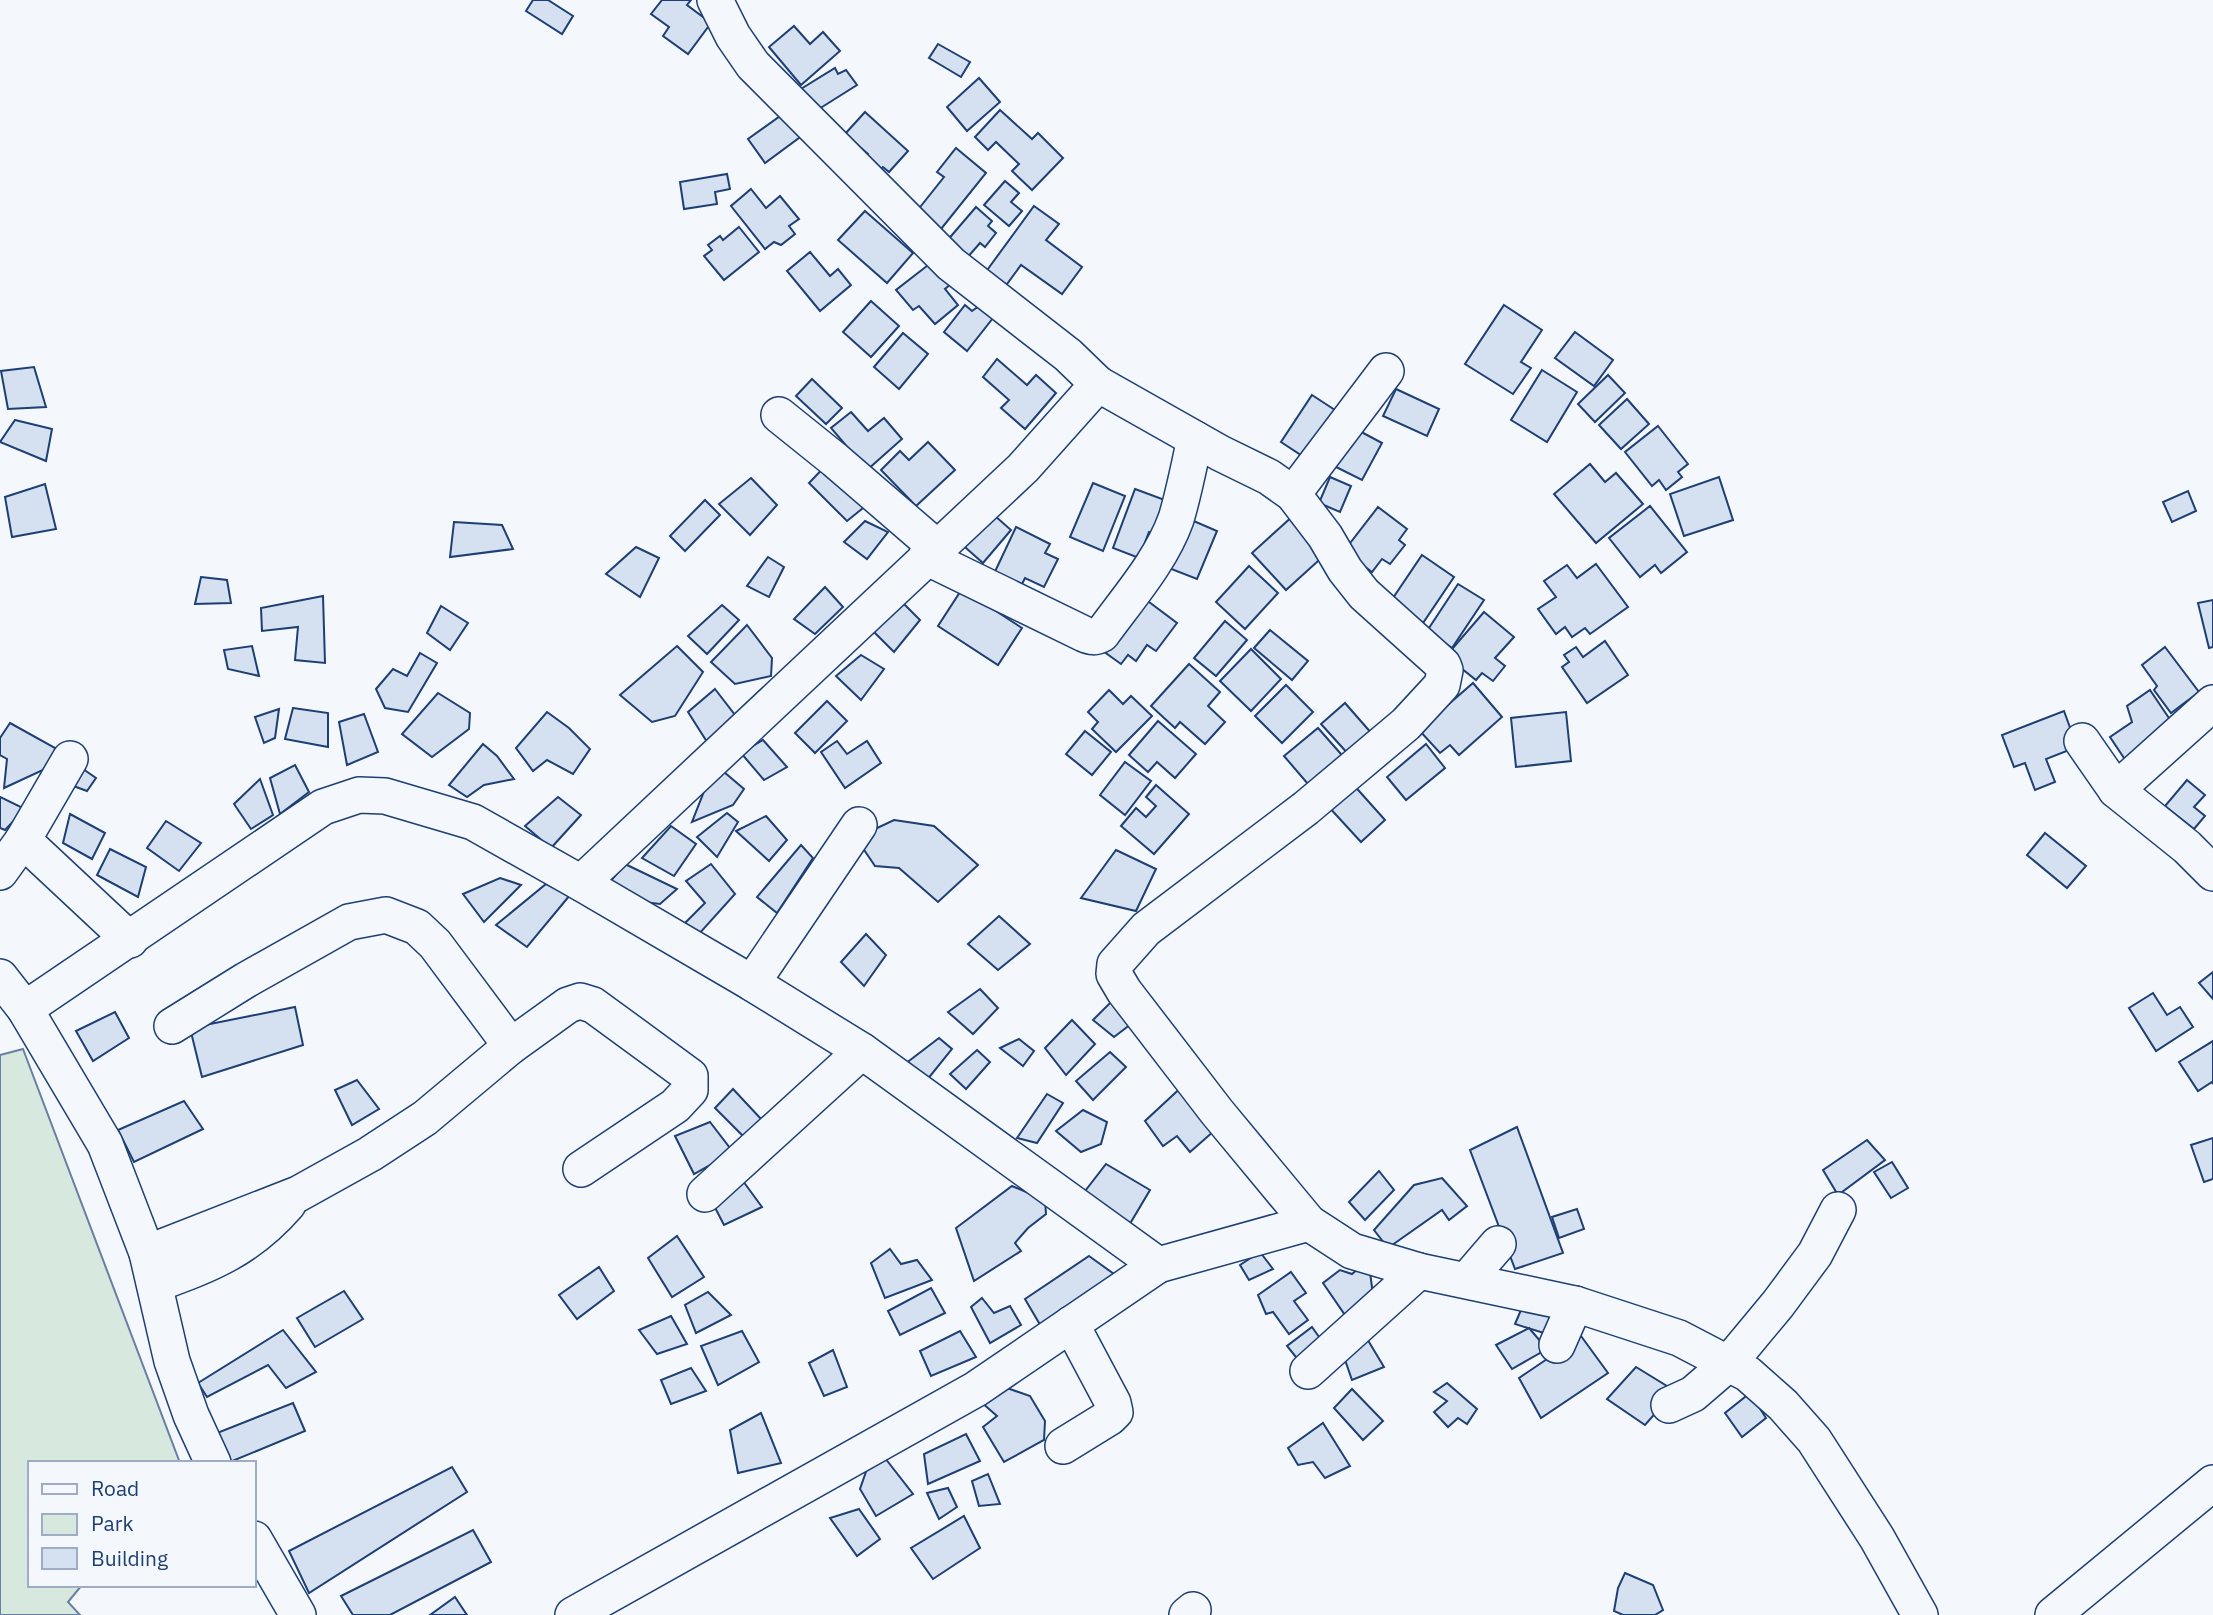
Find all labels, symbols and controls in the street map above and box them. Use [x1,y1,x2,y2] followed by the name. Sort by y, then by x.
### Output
[28,1461,256,1587] legend
[91,1474,139,1502] text: Road
[91,1509,134,1537] text: Park
[91,1544,168,1572] text: Building

